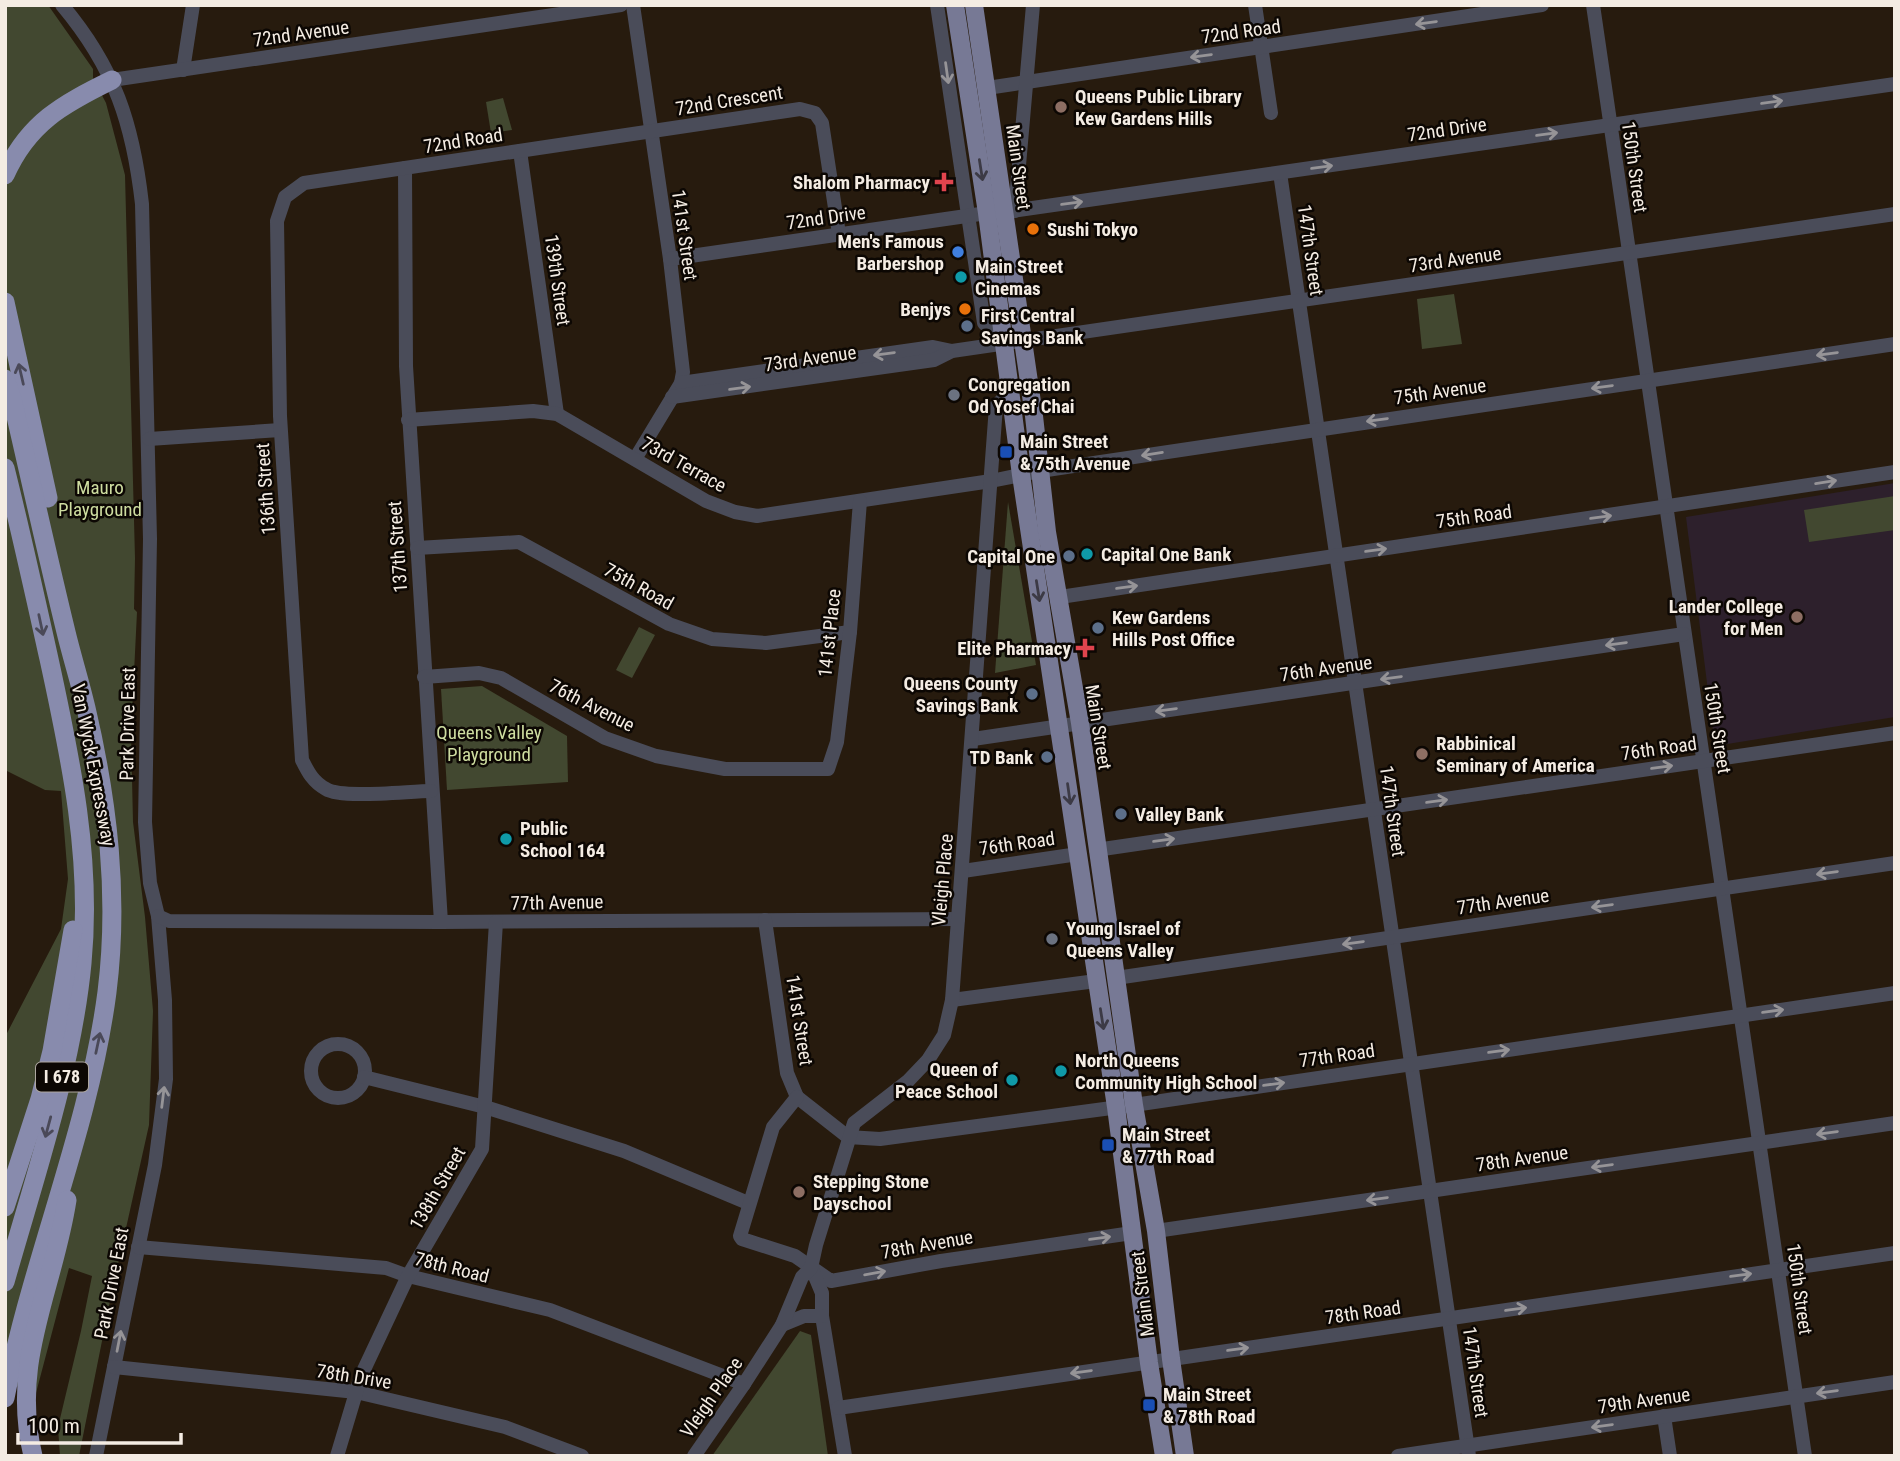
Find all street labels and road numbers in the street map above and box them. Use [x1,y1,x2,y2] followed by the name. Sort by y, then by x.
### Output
[252,15,351,52] street label: 72nd Avenue
[1200,15,1282,48] street label: 72nd Road
[674,81,784,120] street label: 72nd Crescent
[1406,113,1488,146] street label: 72nd Drive
[1617,120,1652,214] street label: 150th Street
[422,123,504,158] street label: 72nd Road
[1001,123,1036,211] street label: Main Street
[667,188,702,282] street label: 141st Street
[785,201,867,234] street label: 72nd Drive
[1293,203,1328,297] street label: 147th Street
[540,233,575,327] street label: 139th Street
[1407,242,1503,277] street label: 73rd Avenue
[762,341,858,376] street label: 73rd Avenue
[1393,374,1488,409] street label: 75th Avenue
[637,432,730,497] street label: 73rd Terrace
[251,442,280,536] street label: 136th Street
[383,500,412,594] street label: 137th Street
[1435,500,1513,533] street label: 75th Road
[600,558,678,615] street label: 75th Road
[813,588,846,678] street label: 141st Place
[1279,651,1374,686] street label: 76th Avenue
[115,667,140,781] street label: Park Drive East
[545,674,638,737] street label: 76th Avenue
[1699,681,1736,775] street label: 150th Street
[66,682,121,848] street label: Van Wyck Expressway
[1080,683,1117,771] street label: Main Street
[1620,732,1698,765] street label: 76th Road
[1375,764,1410,858] street label: 147th Street
[978,827,1056,860] street label: 76th Road
[927,833,958,927] street label: Vleigh Place
[1456,884,1551,919] street label: 77th Avenue
[511,890,604,915] street label: 77th Avenue
[781,973,818,1067] street label: 141st Street
[1298,1039,1376,1072] street label: 77th Road
[36,1062,88,1092] road number: I 678
[1475,1141,1570,1176] street label: 78th Avenue
[405,1143,470,1234] street label: 138th Street
[89,1225,134,1341] street label: Park Drive East
[879,1225,975,1264] street label: 78th Avenue
[1782,1242,1817,1336] street label: 150th Street
[412,1247,492,1288] street label: 78th Road
[1126,1250,1159,1338] street label: Main Street
[1324,1296,1402,1329] street label: 78th Road
[1458,1325,1493,1419] street label: 147th Street
[675,1353,748,1442] street label: Vleigh Place
[315,1359,393,1394] street label: 78th Drive
[1597,1383,1692,1418] street label: 79th Avenue

